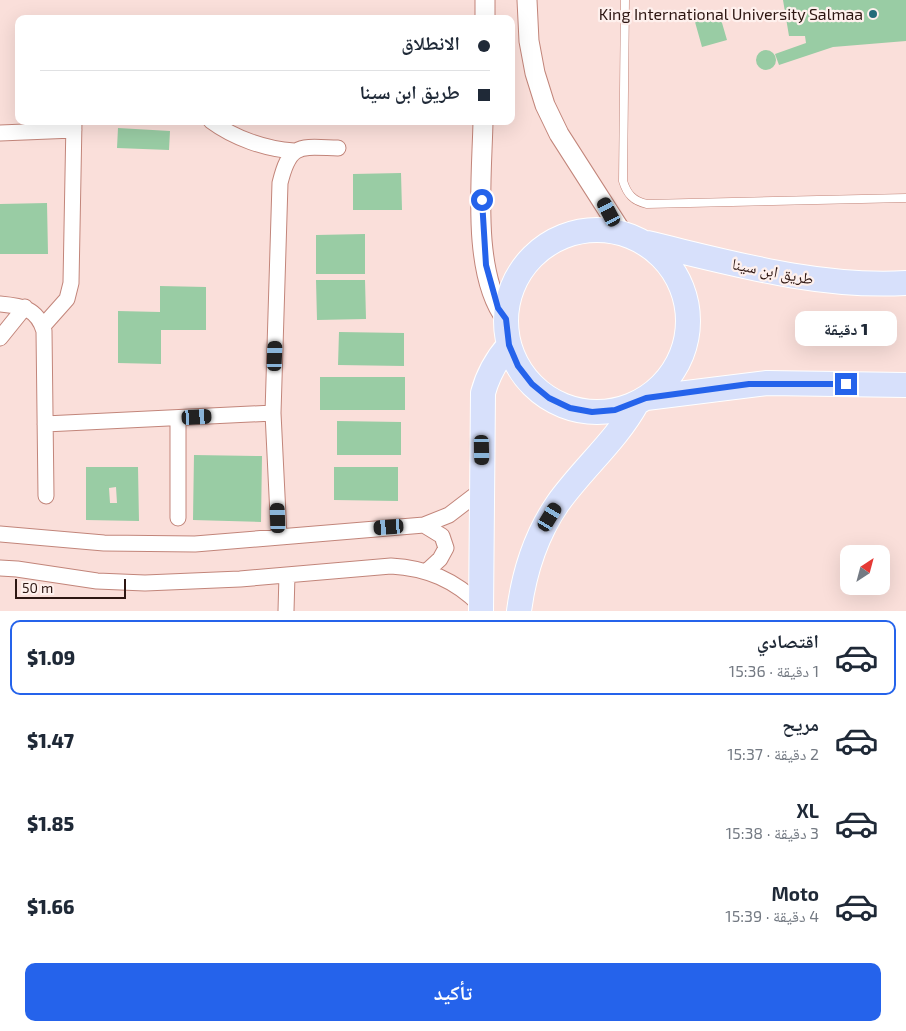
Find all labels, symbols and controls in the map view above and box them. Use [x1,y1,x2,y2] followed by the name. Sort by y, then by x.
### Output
[599,4,863,23] place label: King International University Salmaa
[867,8,879,20] marker: King International University Salmaa
[401,31,460,54] text: الانطلاق
[359,80,460,103] text: طريق ابن سينا
[471,189,493,211] route start
[595,195,622,229] car
[730,253,815,290] street label: طريق ابن سينا
[795,312,897,346] callout: 1 دقيقة
[824,319,868,338] text: 1 دقيقة
[266,341,283,371] car
[835,373,857,395] route end
[181,409,212,425] car
[474,435,489,465] car
[535,500,564,534] car
[269,503,286,533] car
[373,518,404,536] car
[840,545,890,595] north arrow
[840,545,890,595] map controls
[15,576,126,599] scale bar
[22,579,53,596] text: 50 m
[757,629,819,652] text: اقتصادي
[834,635,879,680] icon: car
[27,646,75,669] text: $1.09
[729,661,819,680] text: 1 دقيقة · 15:36
[782,712,819,735] text: مريح
[834,718,879,763] icon: car
[27,729,74,752] text: $1.47
[727,744,819,763] text: 2 دقيقة · 15:37
[797,799,819,822] text: XL
[834,801,879,846] icon: car
[27,812,74,835] text: $1.85
[726,823,819,842] text: 3 دقيقة · 15:38
[771,882,819,905] text: Moto
[834,884,879,929] icon: car
[27,895,74,918] text: $1.66
[725,906,819,925] text: 4 دقيقة · 15:39
[25,963,881,1021] button: تأكيد

